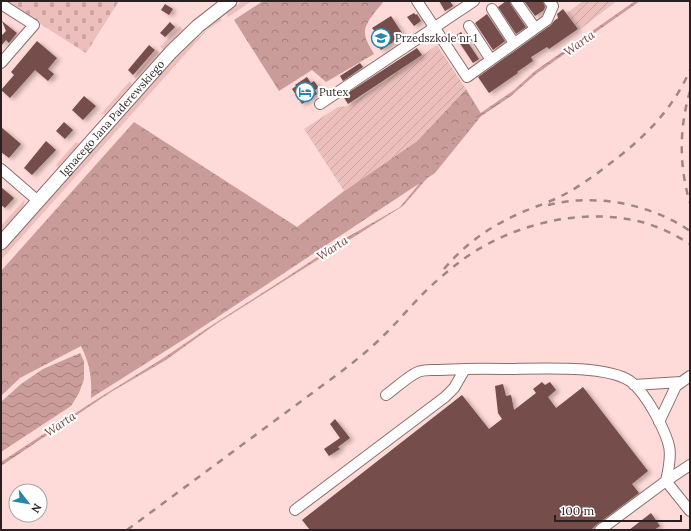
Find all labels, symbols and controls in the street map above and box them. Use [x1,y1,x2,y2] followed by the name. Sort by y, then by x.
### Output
[370,27,392,49] school or university icon: Przedszkole nr 1
[561,27,598,59] water label: Warta
[395,31,478,45] place label: Przedszkole nr 1
[57,57,167,179] street label: Ignacego Jana Paderewskiego
[294,81,316,103] hotel icon: Putex
[319,85,348,99] place label: Putex
[314,232,351,264] water label: Warta
[42,408,79,440] water label: Warta
[8,483,48,523] north arrow
[555,497,681,523] scale bar
[28,501,45,516] text: N
[561,503,594,518] text: 100 m

